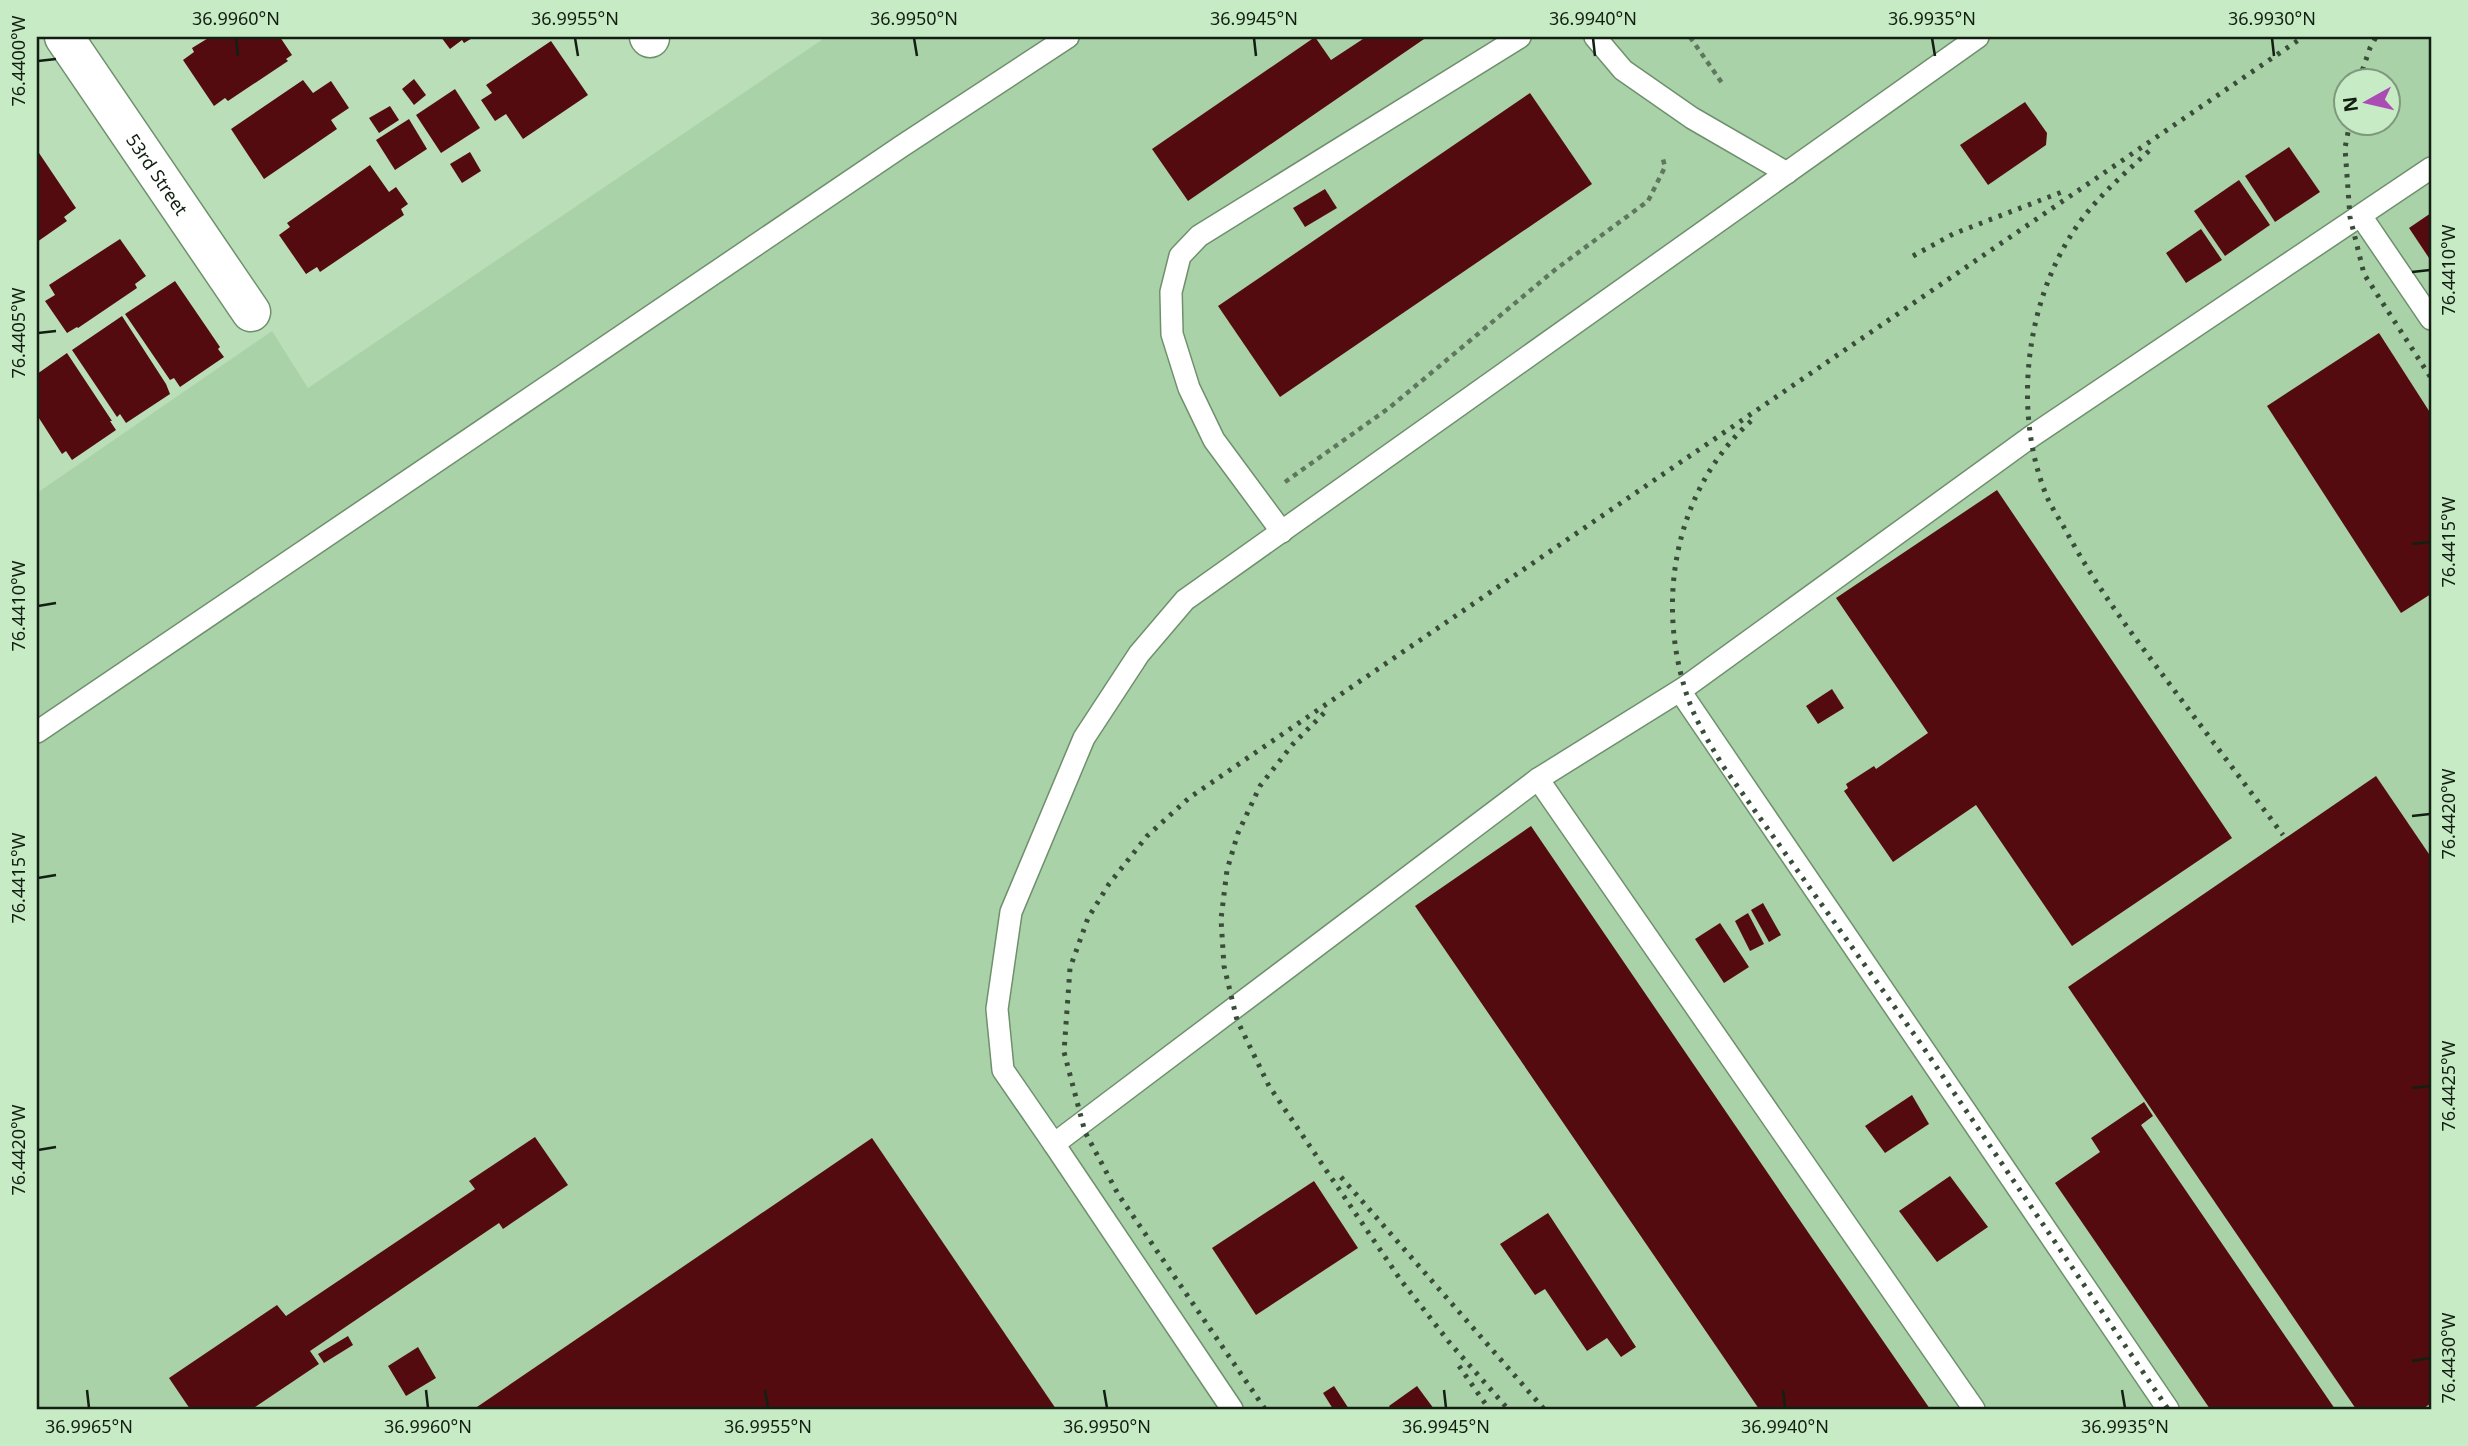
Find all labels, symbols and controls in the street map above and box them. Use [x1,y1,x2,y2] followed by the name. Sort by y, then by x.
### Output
[192,6,280,30] text: 36.9960°N
[531,6,619,30] text: 36.9955°N
[870,6,958,30] text: 36.9950°N
[1210,6,1298,30] text: 36.9945°N
[1549,6,1637,30] text: 36.9940°N
[1888,6,1976,30] text: 36.9935°N
[2228,6,2316,30] text: 36.9930°N
[6,15,30,107] text: 76.4400°W
[2332,66,2402,136] north arrow
[2336,95,2364,114] text: N
[121,129,194,220] street label: 53rd Street
[2436,224,2460,316] text: 76.4410°W
[6,287,30,379] text: 76.4405°W
[2436,496,2460,588] text: 76.4415°W
[6,560,30,652] text: 76.4410°W
[2436,768,2460,860] text: 76.4420°W
[6,832,30,924] text: 76.4415°W
[2436,1040,2460,1132] text: 76.4425°W
[6,1104,30,1196] text: 76.4420°W
[2436,1312,2460,1404] text: 76.4430°W
[45,1414,133,1438] text: 36.9965°N
[384,1414,472,1438] text: 36.9960°N
[724,1414,812,1438] text: 36.9955°N
[1063,1414,1151,1438] text: 36.9950°N
[1402,1414,1490,1438] text: 36.9945°N
[1741,1414,1829,1438] text: 36.9940°N
[2081,1414,2169,1438] text: 36.9935°N

